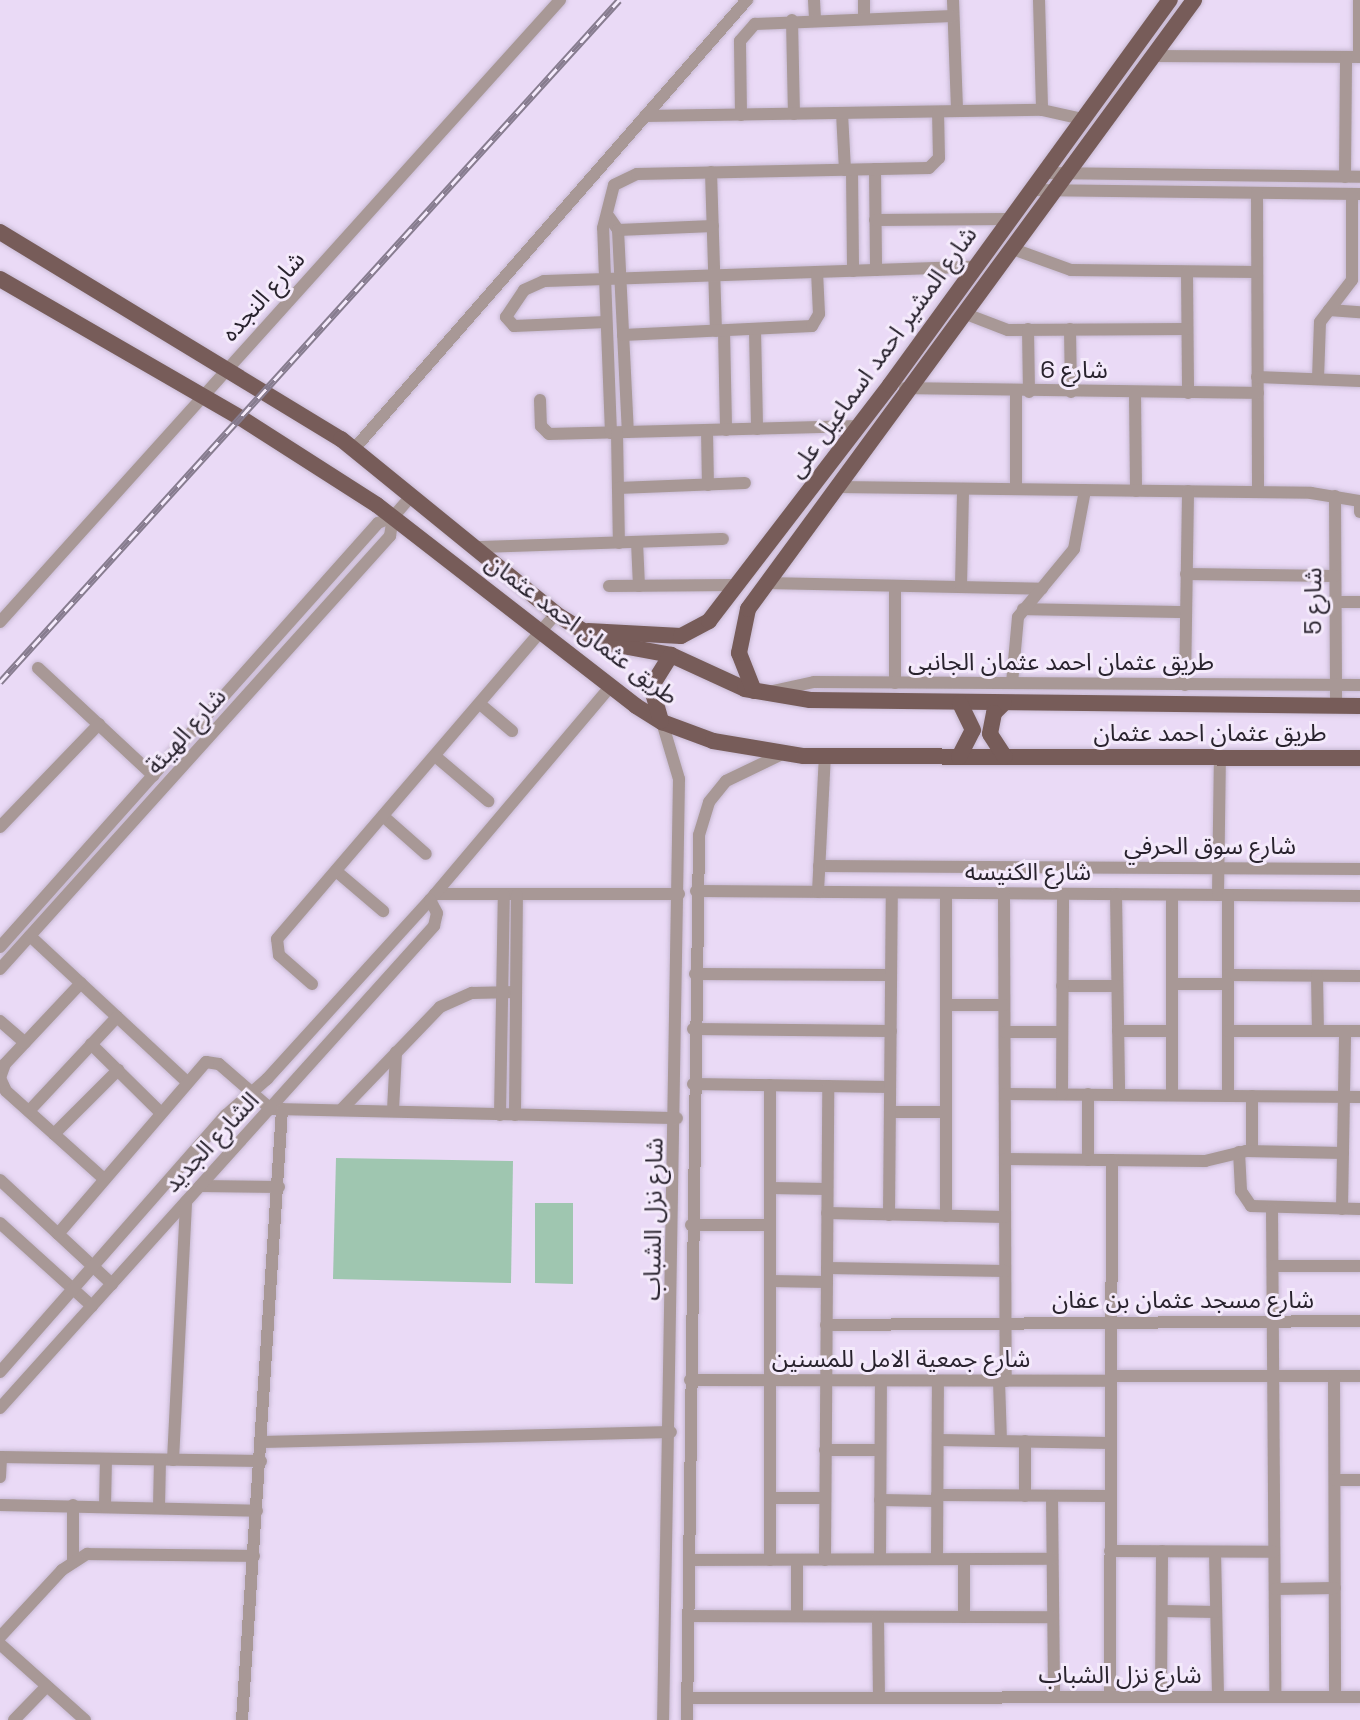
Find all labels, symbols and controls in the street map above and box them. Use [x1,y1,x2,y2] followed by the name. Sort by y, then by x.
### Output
[781,221,983,483] street label: شارع المشير احمد اسماعيل على
[215,245,311,347] street label: شارع النجده
[1040,356,1108,384] street label: شارع 6
[480,547,684,711] street label: طريق عثمان احمد عثمان
[1299,567,1327,635] street label: شارع 5
[908,648,1214,676] street label: طريق عثمان احمد عثمان الجانبى
[140,682,232,780] street label: شارع الهيئة
[1093,719,1327,747] street label: طريق عثمان احمد عثمان
[1124,832,1296,860] street label: شارع سوق الحرفي
[965,858,1091,886] street label: شارع الكنيسه
[157,1086,265,1198] street label: الشارع الجديد
[637,1137,669,1301] street label: شارع نزل الشباب
[1052,1286,1314,1314] street label: شارع مسجد عثمان بن عفان
[772,1345,1030,1373] street label: شارع جمعية الامل للمسنين
[1038,1661,1202,1689] street label: شارع نزل الشباب

